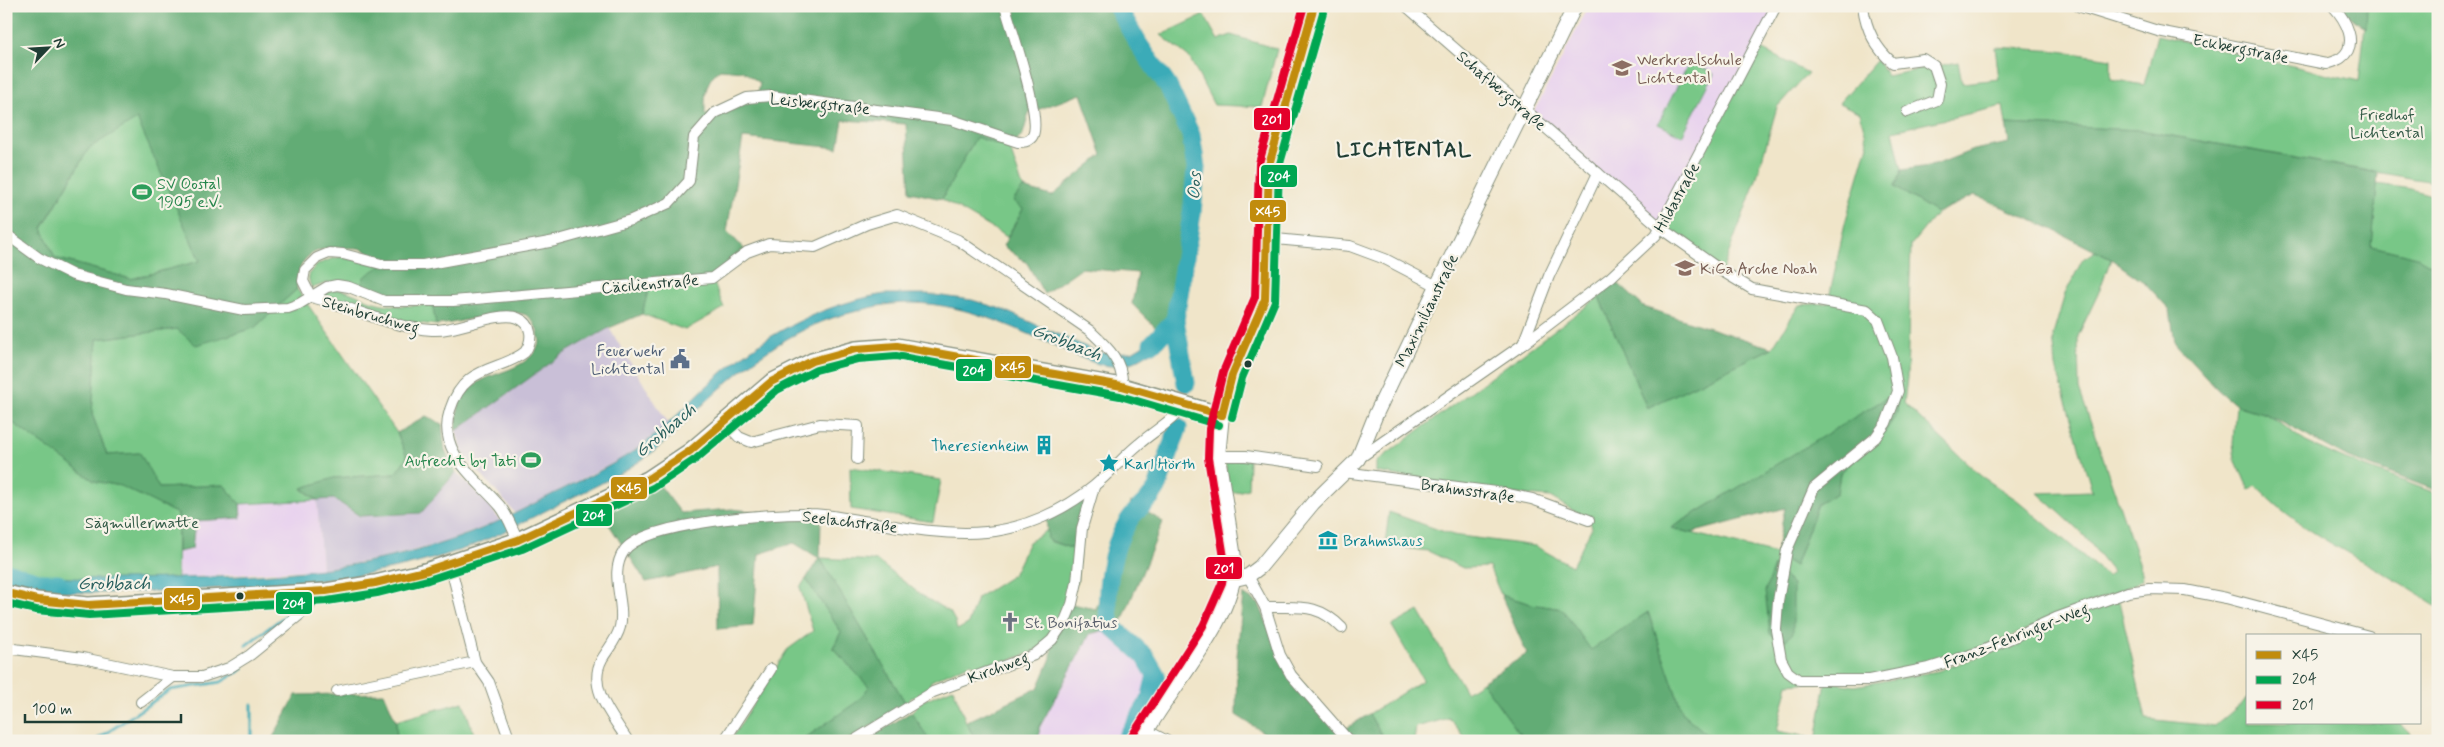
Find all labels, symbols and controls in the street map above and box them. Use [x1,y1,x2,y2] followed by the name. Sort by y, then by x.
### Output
[22,22,72,72] north arrow
[2191,30,2291,70] street label: Eckbergstraße
[49,35,69,51] text: N
[1451,46,1550,137] street label: Schafbergstraße
[1637,50,1742,89] place label: Werkrealschule Lichtental
[1611,57,1633,79] school or university icon: Werkrealschule Lichtental
[769,89,871,121] street label: Leisbergstraße
[2350,105,2424,144] park label: Friedhof Lichtental
[1253,107,1291,131] line badge: 201
[1262,111,1282,129] text: 201
[1336,136,1472,164] district label: LICHTENTAL
[1650,159,1705,236] street label: Hildastraße
[1260,164,1298,188] line badge: 204
[1267,168,1291,186] text: 204
[1182,170,1208,200] water label: Oos
[157,174,222,213] place label: SV Oostal 1905 e.V.
[131,181,153,203] sports icon: SV Oostal 1905 e.V.
[1249,199,1287,223] line badge: X45
[1256,203,1281,221] text: X45
[1391,250,1464,371] street label: Maximilianstraße
[1674,257,1696,279] school or university icon: KiGa Arche Noah
[1700,259,1817,280] place label: KiGa Arche Noah
[601,270,700,299] street label: Cäcilienstraße
[319,292,422,340] street label: Steinbruchweg
[1028,319,1105,367] water label: Grobbach
[591,341,665,380] place label: Feuerwehr Lichtental
[669,348,691,370] public building icon: Feuerwehr Lichtental
[994,355,1032,379] line badge: X45
[955,358,993,382] line badge: 204
[1001,359,1026,377] text: X45
[1243,359,1253,369] unlabelled marker
[962,362,986,380] text: 204
[630,398,701,463] water label: Grobbach
[1033,434,1055,456] building icon: Theresienheim
[931,436,1029,457] place label: Theresienheim
[520,449,542,471] sports icon: Aufrecht by Tati
[404,451,516,472] place label: Aufrecht by Tati
[1098,452,1120,474] place icon: Karl Hörth
[1124,454,1195,475] place label: Karl Hörth
[1419,474,1516,508] street label: Brahmsstraße
[610,476,648,500] line badge: X45
[617,480,642,498] text: X45
[575,503,613,527] line badge: 204
[801,506,899,539] street label: Seelachstraße
[582,507,606,525] text: 204
[85,513,199,534] park label: Sägmüllermatte
[1317,529,1339,551] museum icon: Brahmshaus
[1343,531,1422,552] place label: Brahmshaus
[1205,556,1243,580] line badge: 201
[1214,560,1234,578] text: 201
[78,572,151,596] water label: Grobbach
[163,587,201,611] line badge: X45
[170,591,195,609] text: X45
[235,591,245,601] unlabelled marker
[275,591,313,615] line badge: 204
[282,595,306,613] text: 204
[1941,599,2092,675] street label: Franz-Fehringer-Weg
[999,611,1021,633] church icon: St. Bonifatius
[1025,613,1117,634] place label: St. Bonifatius
[2246,634,2422,724] legend
[2292,646,2318,666] text: X45
[965,648,1032,690] street label: Kirchweg
[2292,670,2317,690] text: 204
[25,692,181,724] scale bar
[2292,696,2314,716] text: 201
[32,700,72,720] text: 100 m

